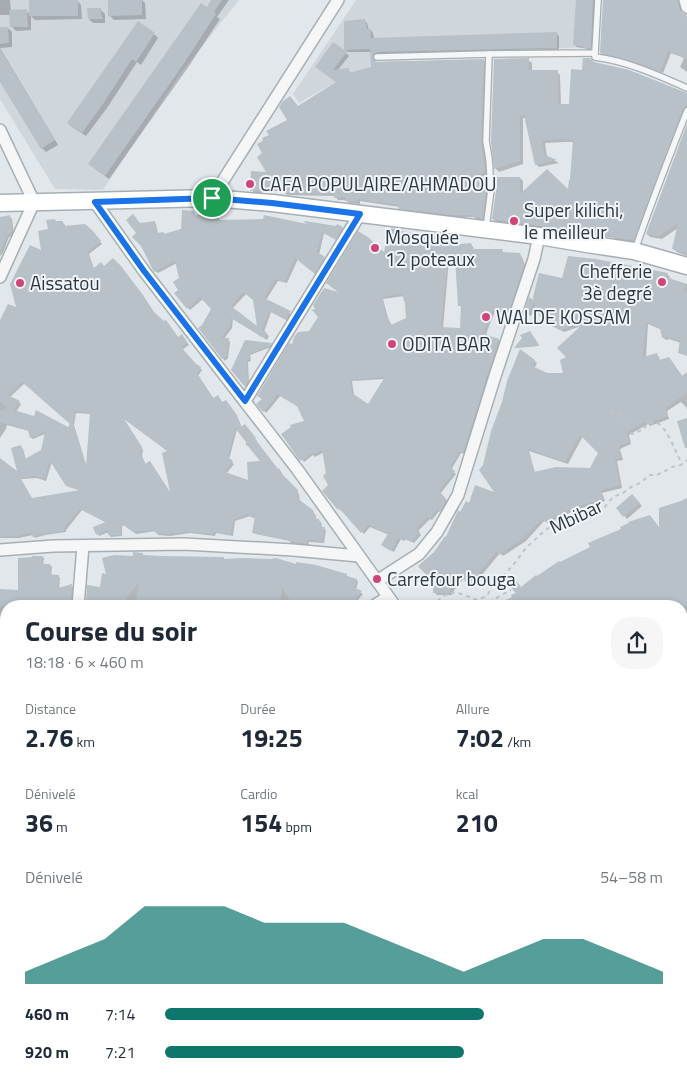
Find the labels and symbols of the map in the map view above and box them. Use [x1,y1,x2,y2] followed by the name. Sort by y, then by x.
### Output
[260,169,497,198] place label: CAFA POPULAIRE/AHMADOU
[191,177,233,219] pin
[244,178,256,190] marker: CAFA POPULAIRE/AHMADOU
[524,195,623,246] place label: Super kilichi, le meilleur
[508,215,520,227] marker: Super kilichi, le meilleur
[385,222,475,273] place label: Mosquée 12 poteaux
[369,242,381,254] marker: Mosquée 12 poteaux
[580,256,652,307] place label: Chefferie 3è degré
[30,268,99,297] place label: Aissatou
[656,276,668,288] marker: Chefferie 3è degré
[14,277,26,289] marker: Aissatou
[496,302,631,331] place label: WALDE KOSSAM
[480,311,492,323] marker: WALDE KOSSAM
[402,329,491,358] place label: ODITA BAR
[386,338,398,350] marker: ODITA BAR
[544,490,608,541] street label: Mbibar
[387,564,516,593] place label: Carrefour bouga
[371,573,383,585] marker: Carrefour bouga

